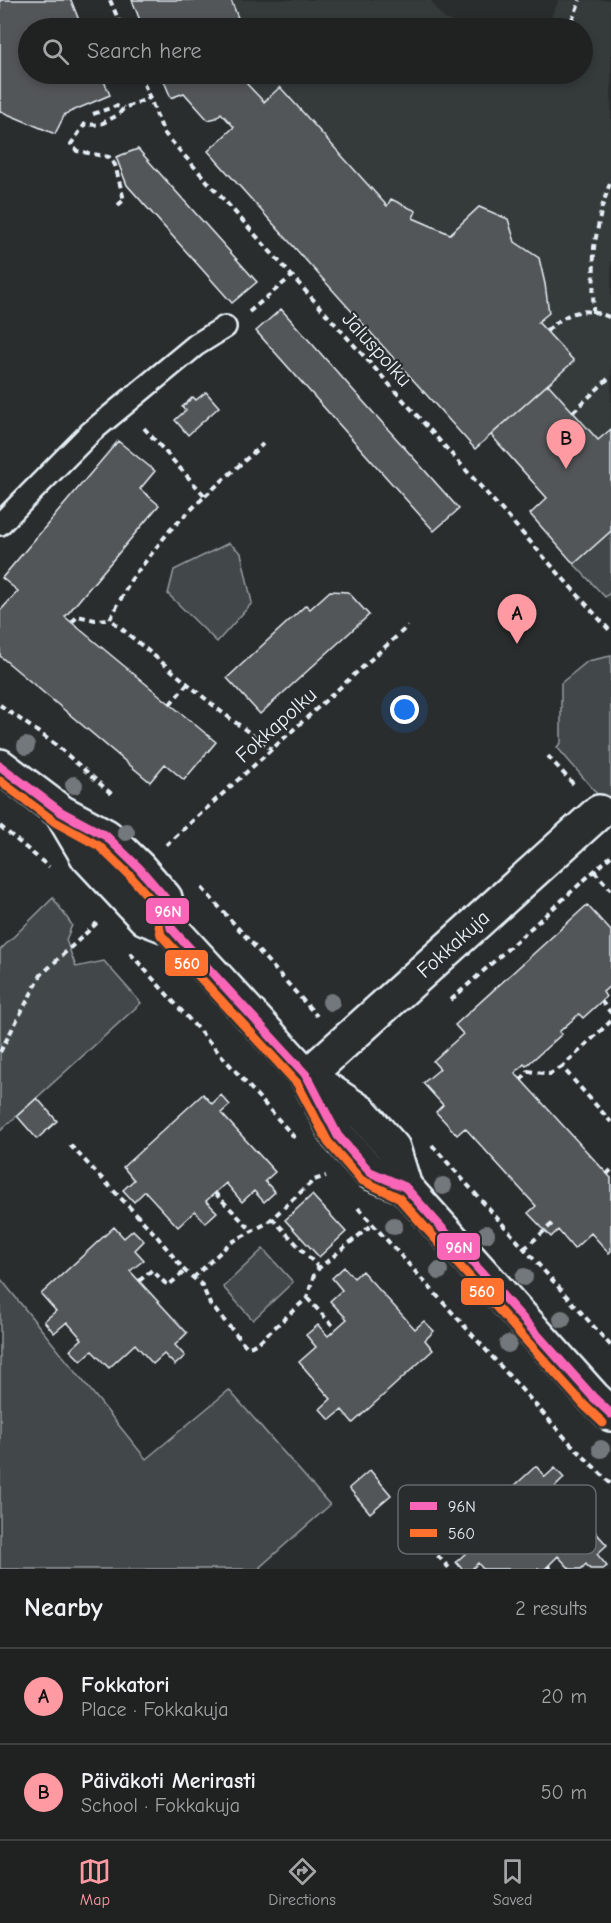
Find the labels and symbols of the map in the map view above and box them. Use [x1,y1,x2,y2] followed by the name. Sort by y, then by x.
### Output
[337,307,417,391] street label: Jaluspolku
[546,420,586,469] pin: B
[498,594,536,644] pin: A
[231,682,321,768] street label: Fokkapolku
[390,695,419,724] your location
[145,897,190,925] line badge: 96N
[154,903,182,921] text: 96N
[412,905,494,983] street label: Fokkakuja
[164,949,209,977] line badge: 560
[174,955,200,973] text: 560
[436,1232,481,1261] line badge: 96N
[445,1239,473,1257] text: 96N
[460,1277,505,1306] line badge: 560
[469,1283,495,1301] text: 560
[398,1485,596,1554] legend
[448,1498,476,1516] text: 96N
[448,1525,475,1543] text: 560

